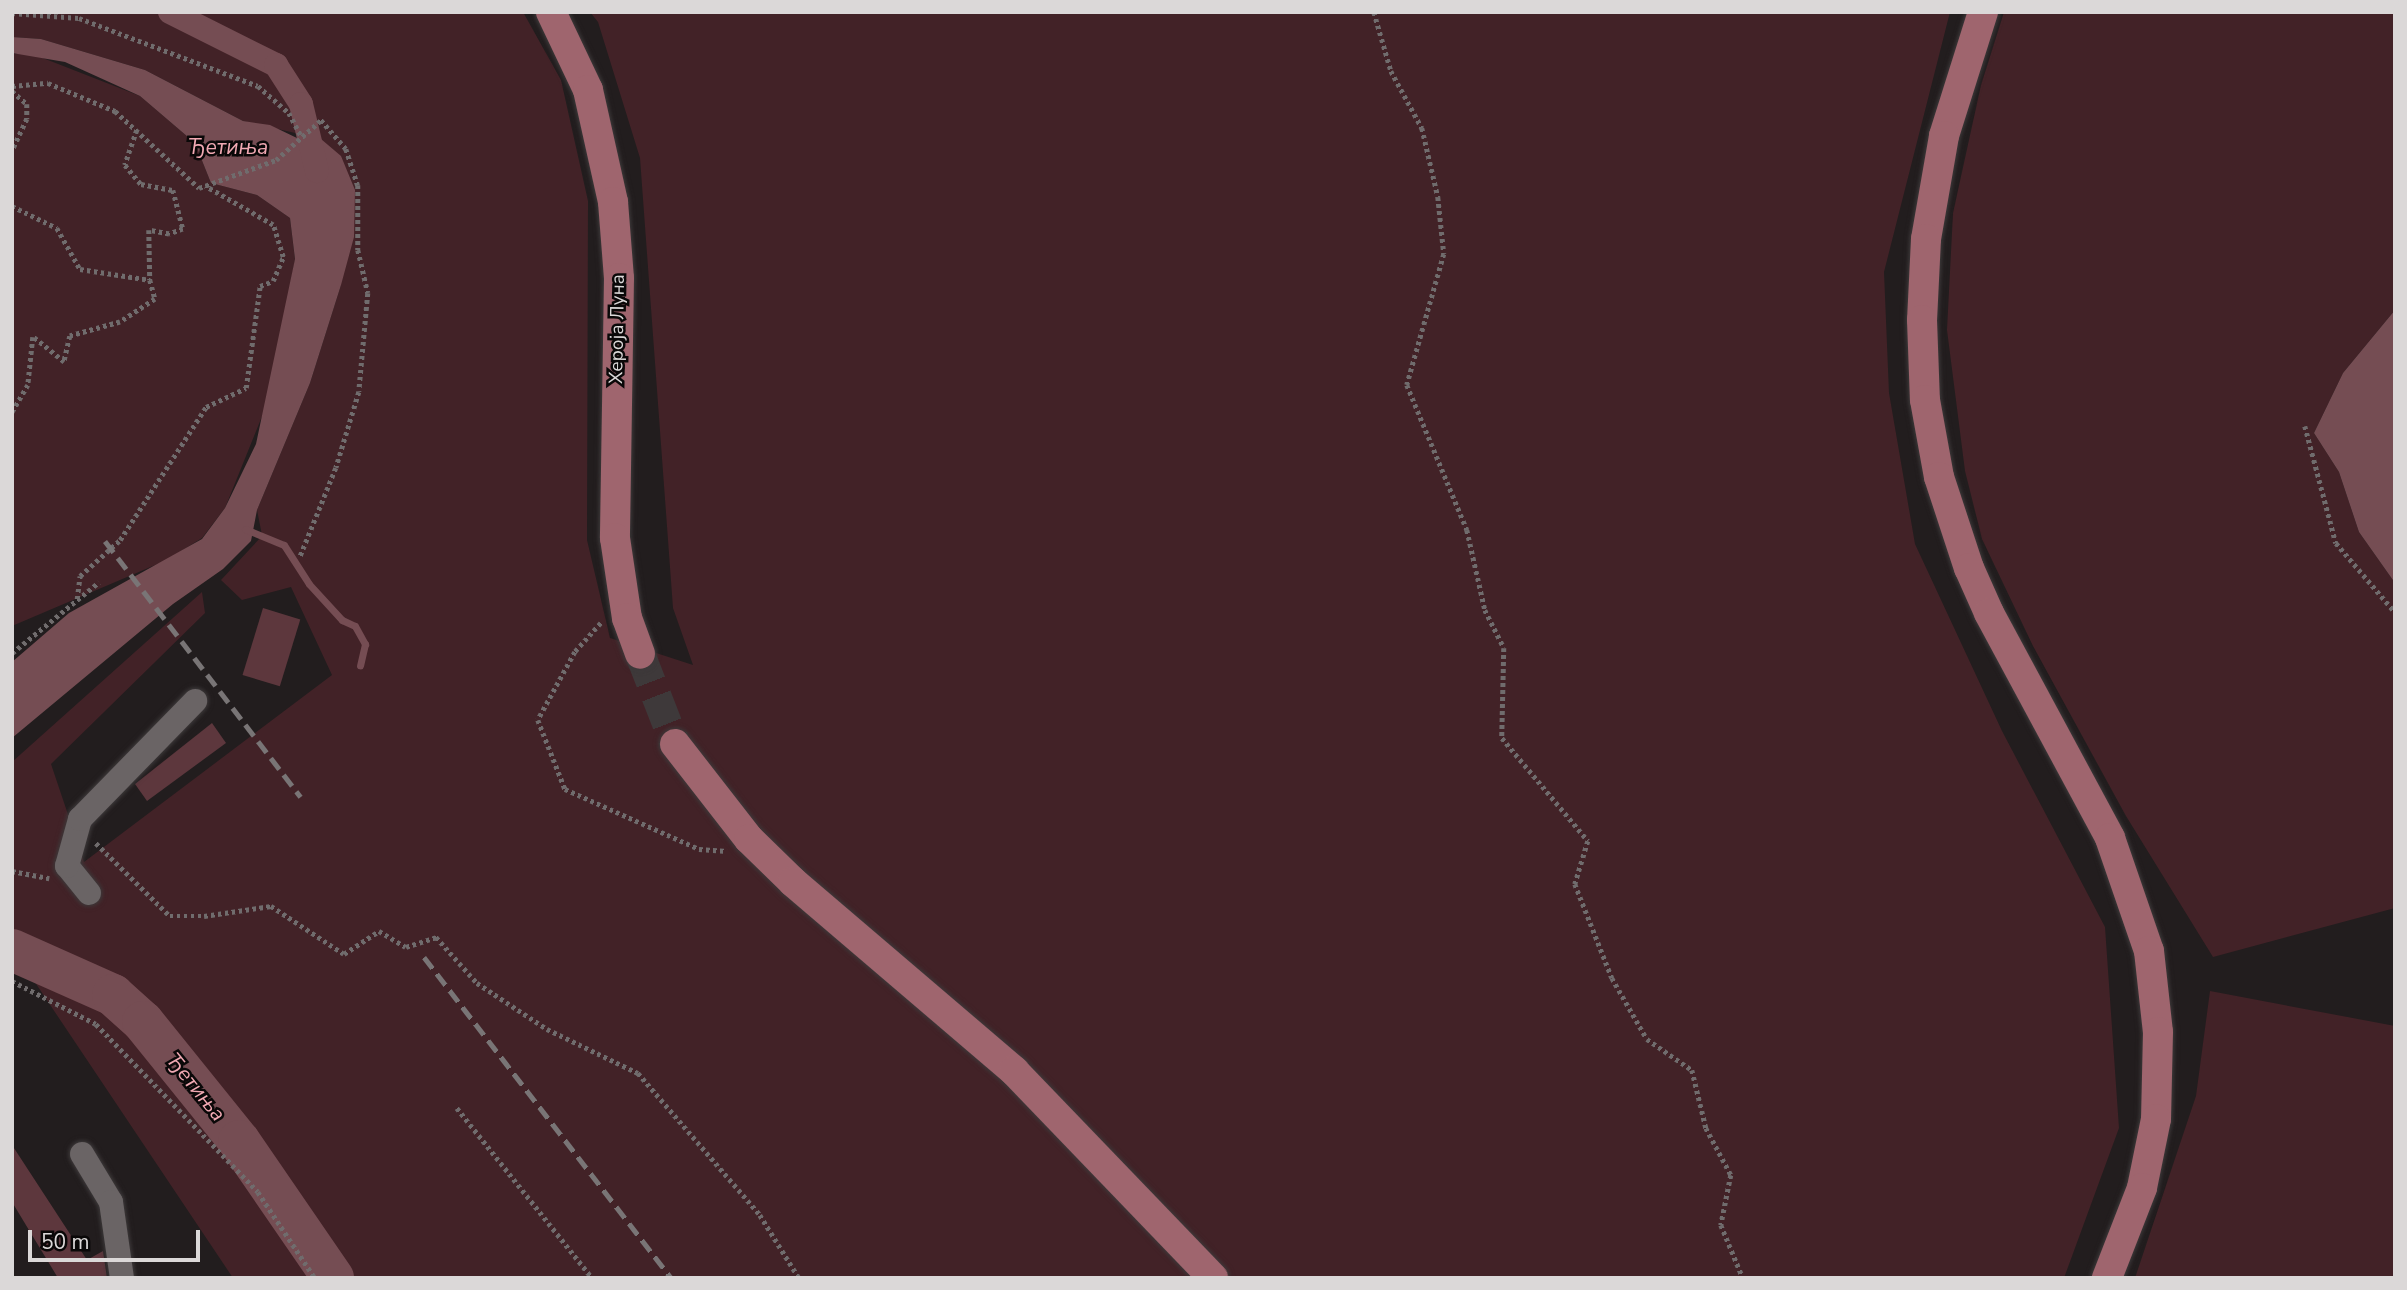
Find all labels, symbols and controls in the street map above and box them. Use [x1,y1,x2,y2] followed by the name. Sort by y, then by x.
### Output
[188,134,268,160] water label: Ђетиња
[606,274,630,384] street label: Хероја Луна
[161,1048,231,1126] water label: Ђетиња
[32,1216,203,1260] scale bar
[41,1228,90,1256] text: 50 m

